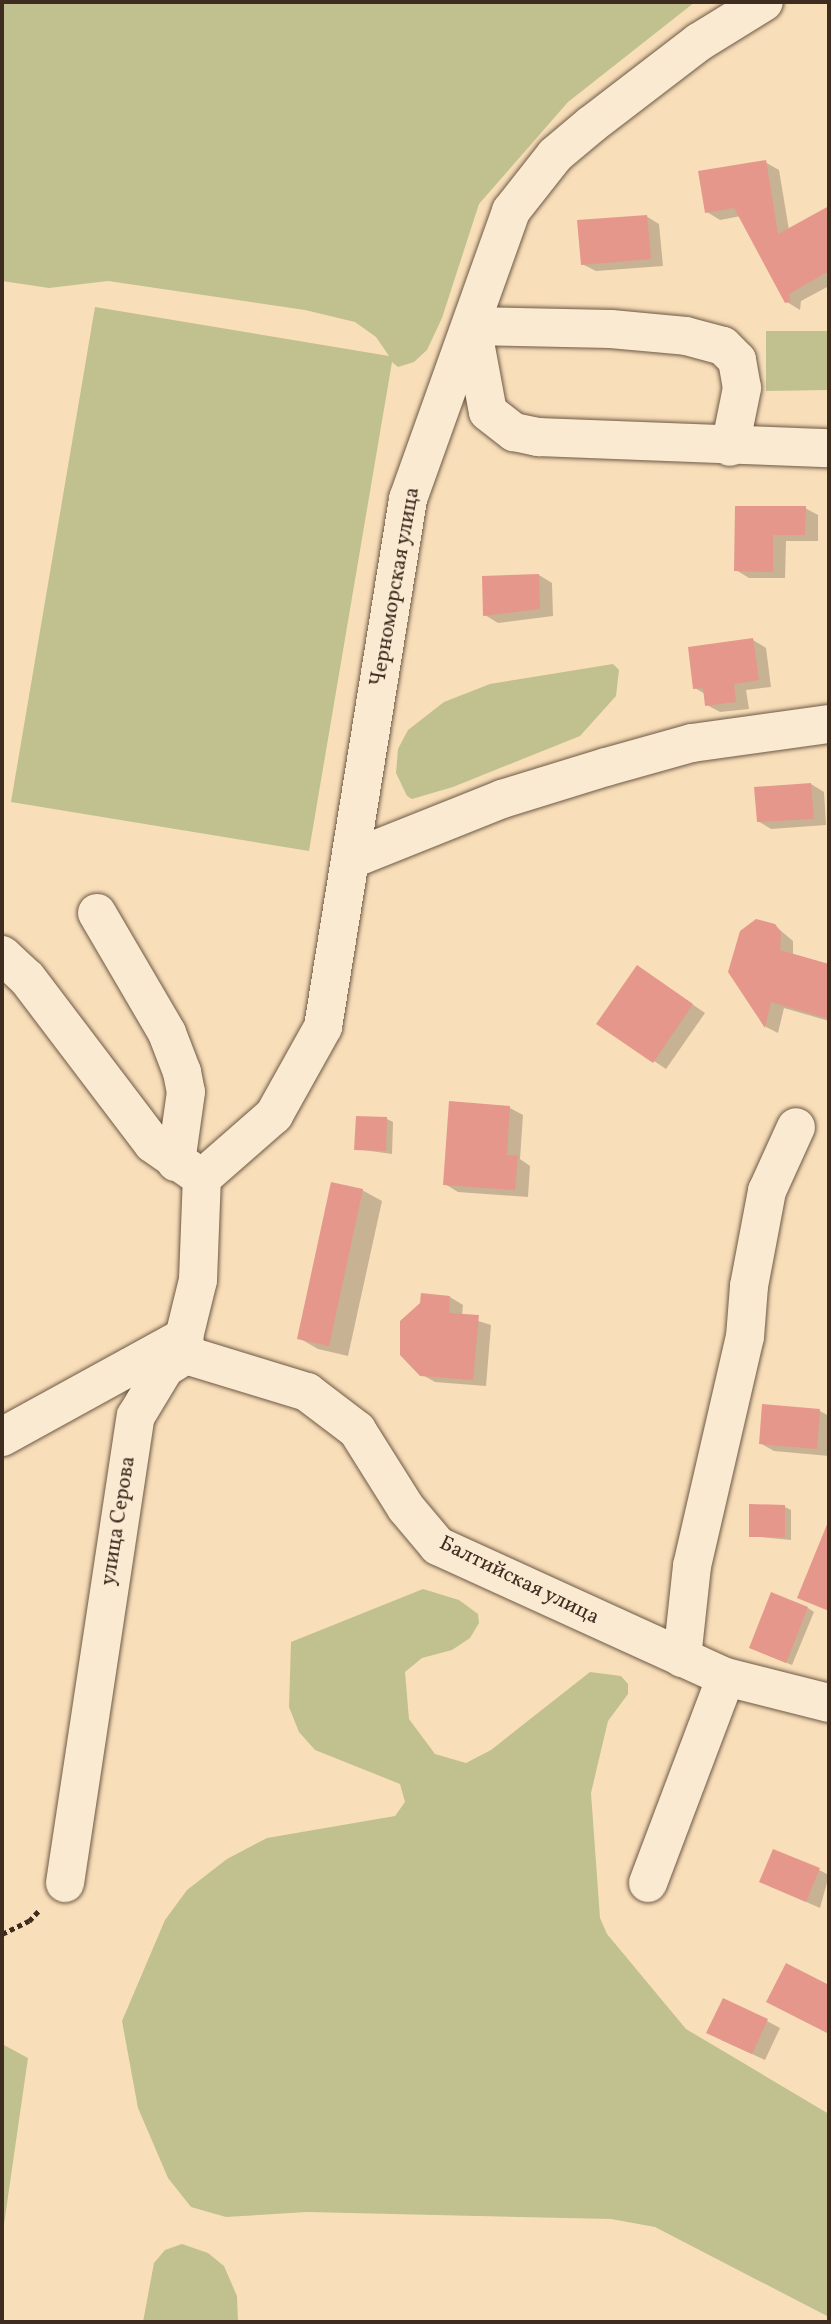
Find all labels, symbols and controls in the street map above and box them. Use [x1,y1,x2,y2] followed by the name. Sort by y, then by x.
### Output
[366,485,426,689] street label: Черноморская улица
[96,1455,142,1587] street label: улица Серова
[435,1531,603,1631] street label: Балтийская улица

